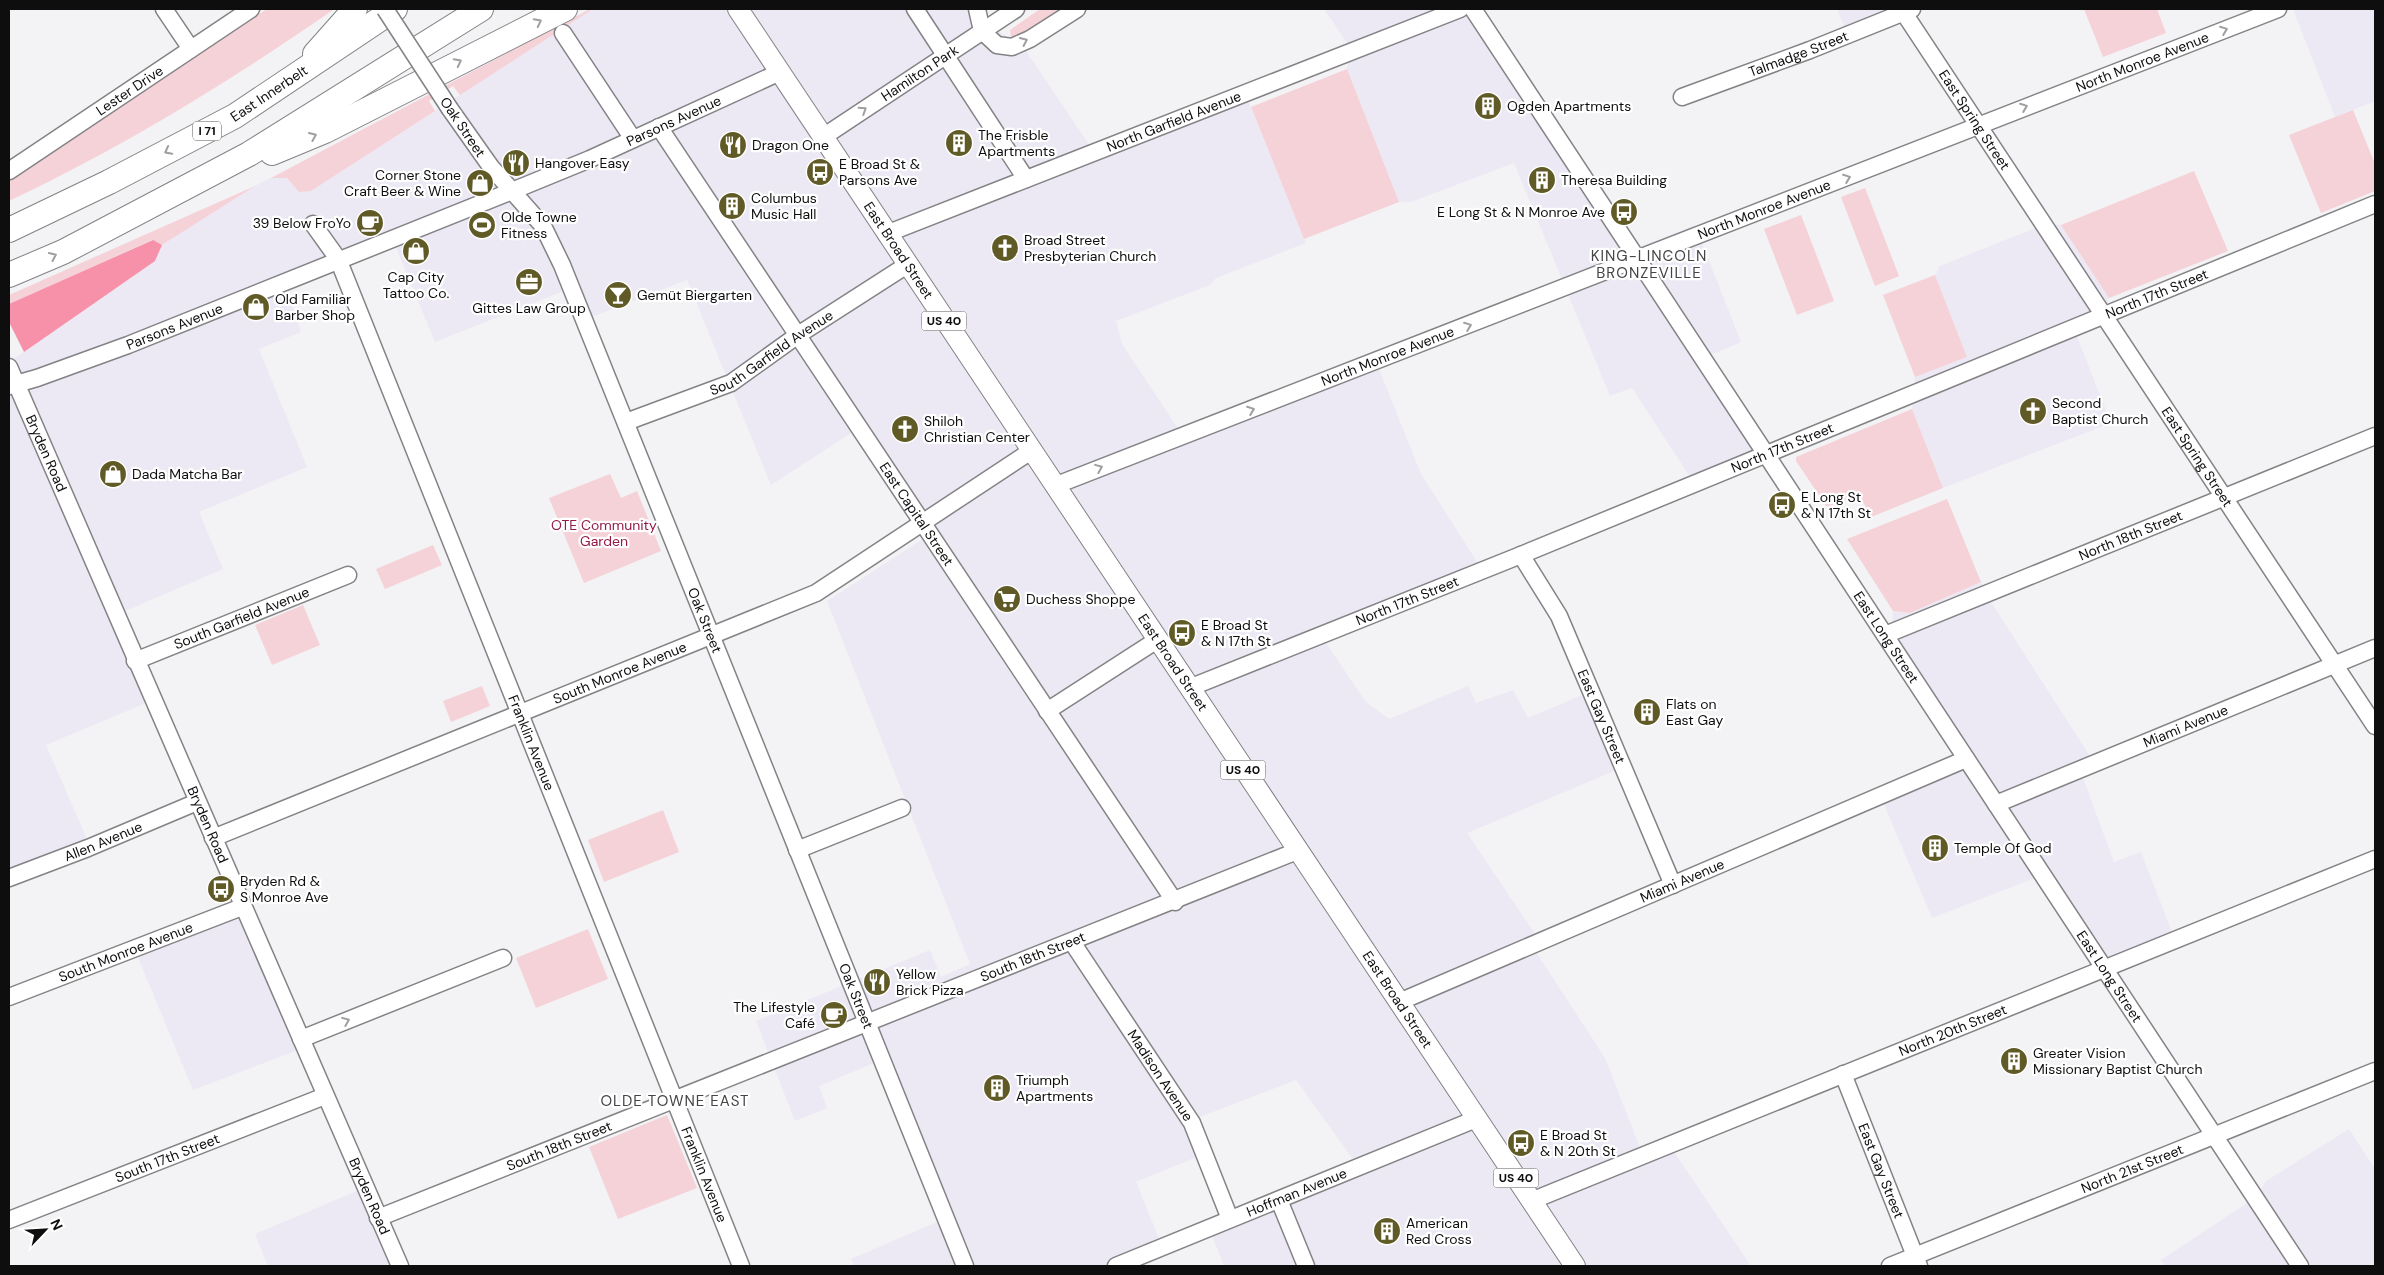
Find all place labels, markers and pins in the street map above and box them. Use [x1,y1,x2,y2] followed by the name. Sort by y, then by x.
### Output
[1473,91,1503,121] building icon: Ogden Apartments
[1507,97,1631,115] place label: Ogden Apartments
[978,126,1055,160] place label: The Frisble Apartments
[944,128,974,158] building icon: The Frisble Apartments
[718,130,748,160] restaurant icon: Dragon One
[752,136,829,154] place label: Dragon One
[501,148,531,178] restaurant icon: Hangover Easy
[535,154,630,172] place label: Hangover Easy
[839,155,920,189] place label: E Broad St & Parsons Ave
[805,157,835,187] bus stop icon: E Broad St & Parsons Ave
[1527,165,1557,195] building icon: Theresa Building
[344,166,461,200] place label: Corner Stone Craft Beer & Wine
[465,168,495,198] shop icon: Corner Stone Craft Beer & Wine
[1561,171,1667,189] place label: Theresa Building
[751,189,817,223] place label: Columbus Music Hall
[717,191,747,221] building icon: Columbus Music Hall
[1609,197,1639,227] bus stop icon: E Long St & N Monroe Ave
[1437,203,1605,221] place label: E Long St & N Monroe Ave
[355,208,385,238] cafe icon: 39 Below FroYo
[501,208,577,242] place label: Olde Towne Fitness
[467,210,497,240] sports icon: Olde Towne Fitness
[253,214,351,232] place label: 39 Below FroYo
[1024,231,1156,265] place label: Broad Street Presbyterian Church
[990,233,1020,263] church icon: Broad Street Presbyterian Church
[401,236,431,266] shop icon: Cap City Tattoo Co.
[514,267,544,297] office icon: Gittes Law Group
[383,268,449,302] place label: Cap City Tattoo Co.
[603,280,633,310] bar icon: Gemüt Biergarten
[637,286,752,304] place label: Gemüt Biergarten
[275,290,355,324] place label: Old Familiar Barber Shop
[241,292,271,322] shop icon: Old Familiar Barber Shop
[472,299,586,317] place label: Gittes Law Group
[2052,394,2148,428] place label: Second Baptist Church
[2018,396,2048,426] church icon: Second Baptist Church
[924,412,1030,446] place label: Shiloh Christian Center
[890,414,920,444] church icon: Shiloh Christian Center
[98,459,128,489] shop icon: Dada Matcha Bar
[132,465,243,483] place label: Dada Matcha Bar
[1801,488,1871,522] place label: E Long St & N 17th St
[1767,490,1797,520] bus stop icon: E Long St & N 17th St
[992,584,1022,614] supermarket icon: Duchess Shoppe
[1026,590,1135,608] place label: Duchess Shoppe
[1201,616,1271,650] place label: E Broad St & N 17th St
[1167,618,1197,648] bus stop icon: E Broad St & N 17th St
[1666,695,1723,729] place label: Flats on East Gay
[1632,697,1662,727] building icon: Flats on East Gay
[1920,833,1950,863] building icon: Temple Of God
[1954,839,2052,857] place label: Temple Of God
[240,872,328,906] place label: Bryden Rd & S Monroe Ave
[206,874,236,904] bus stop icon: Bryden Rd & S Monroe Ave
[896,965,964,999] place label: Yellow Brick Pizza
[862,967,892,997] restaurant icon: Yellow Brick Pizza
[733,998,815,1032] place label: The Lifestyle Café
[819,1000,849,1030] cafe icon: The Lifestyle Café
[2033,1044,2203,1078] place label: Greater Vision Missionary Baptist Church
[1999,1046,2029,1076] building icon: Greater Vision Missionary Baptist Church
[1016,1071,1093,1105] place label: Triumph Apartments
[982,1073,1012,1103] building icon: Triumph Apartments
[1540,1126,1616,1160] place label: E Broad St & N 20th St
[1506,1128,1536,1158] bus stop icon: E Broad St & N 20th St
[1406,1214,1472,1248] place label: American Red Cross
[1372,1216,1402,1246] building icon: American Red Cross

